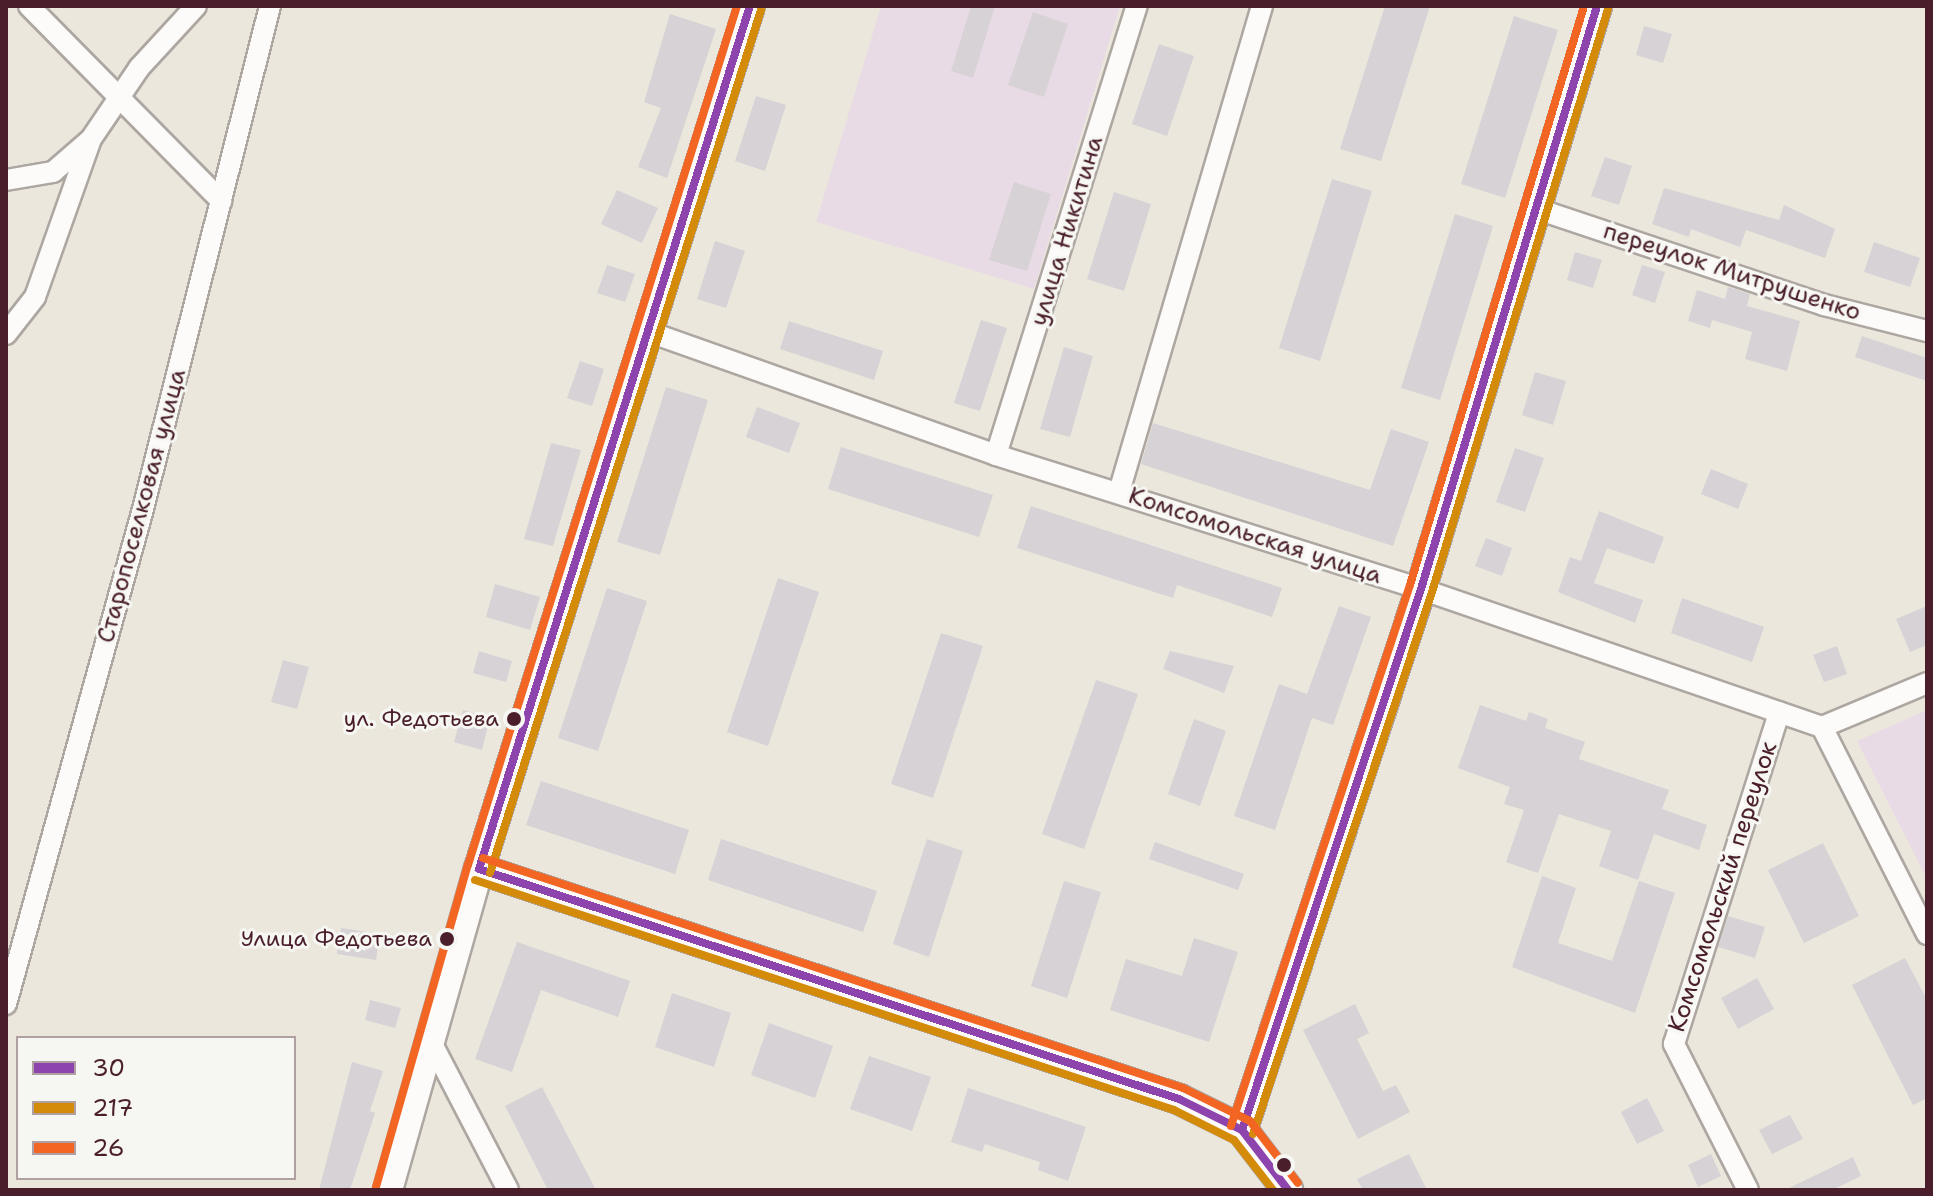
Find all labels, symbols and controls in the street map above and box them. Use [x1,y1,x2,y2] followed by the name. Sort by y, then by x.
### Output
[1024,133,1110,329] street label: улица Никитина
[1600,217,1864,327] street label: переулок Митрушенко
[92,366,192,646] street label: Старопоселковая улица
[1125,481,1385,591] street label: Комсомольская улица
[344,706,499,732] place label: ул. Федотьева
[506,711,522,727] marker: ул. Федотьева
[1662,738,1784,1036] street label: Комсомольский переулок
[241,926,432,952] place label: Улица Федотьева
[439,931,455,947] marker: Улица Федотьева
[16,1036,296,1180] legend
[92,1052,125,1084] text: 30
[92,1092,133,1124] text: 217
[92,1132,125,1164] text: 26
[1276,1157,1292,1173] unlabelled marker

